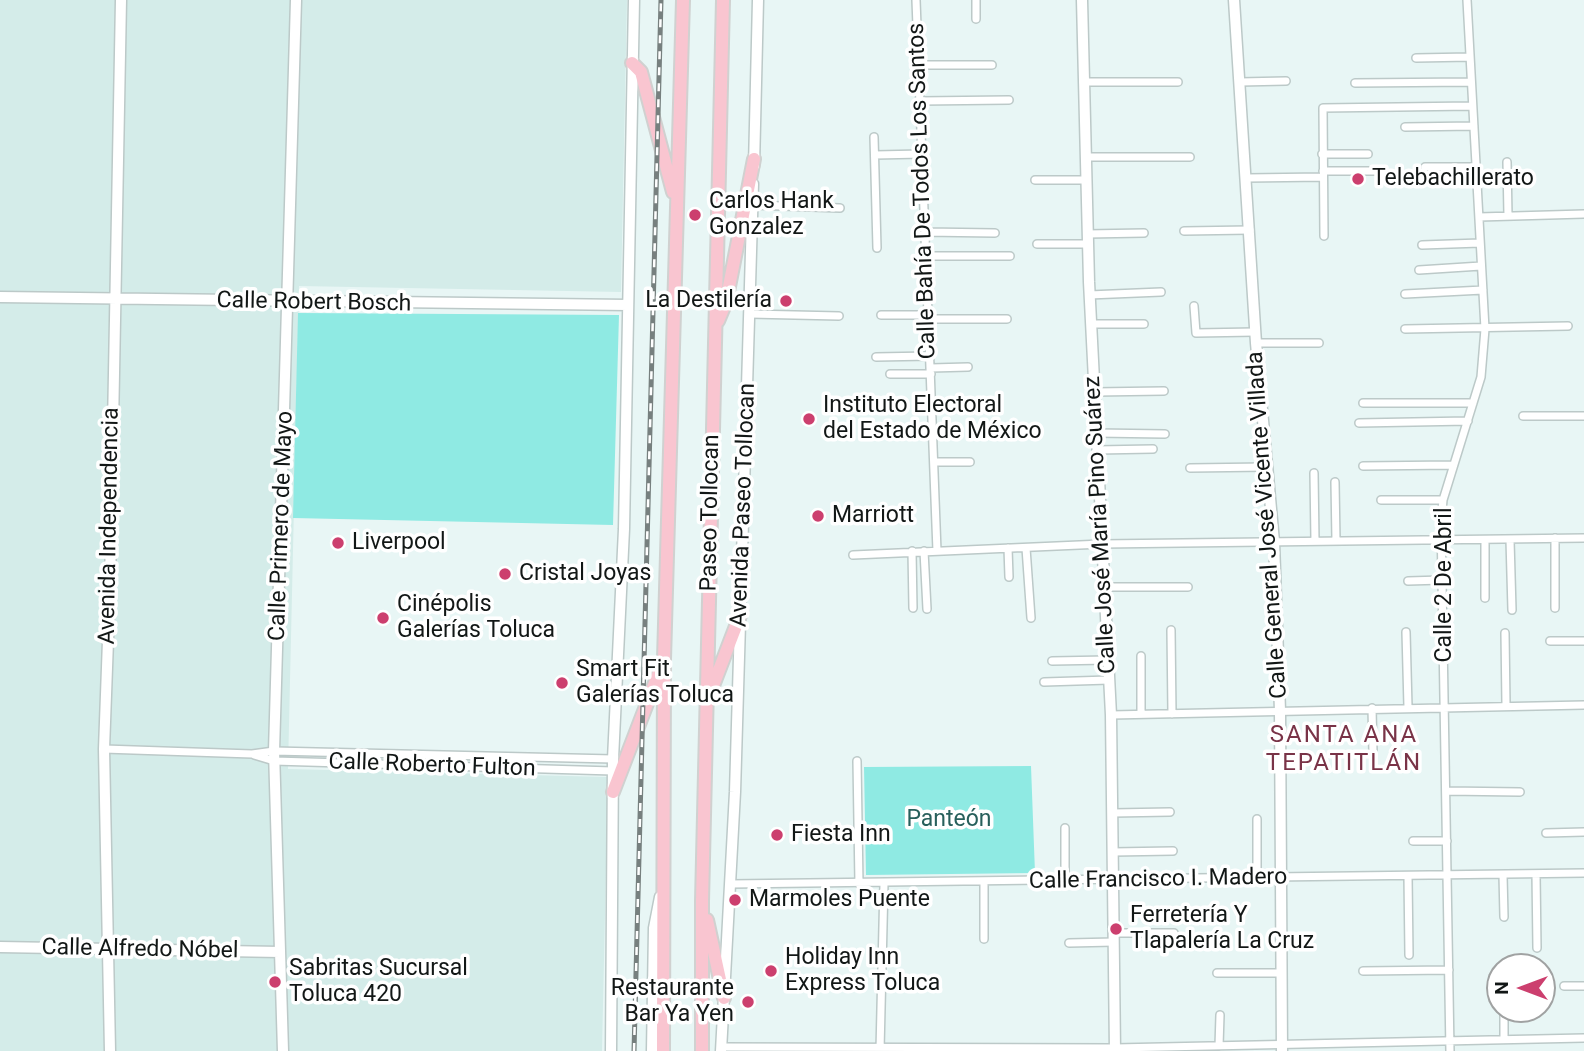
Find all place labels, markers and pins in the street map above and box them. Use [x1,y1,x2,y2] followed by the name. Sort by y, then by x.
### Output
[1372,165,1534,193] place label: Telebachillerato
[1350,171,1366,187] marker: Telebachillerato
[709,188,834,242] place label: Carlos Hank Gonzalez
[687,207,703,223] marker: Carlos Hank Gonzalez
[645,287,772,315] place label: La Destilería
[778,293,794,309] marker: La Destilería
[823,392,1042,446] place label: Instituto Electoral del Estado de México
[801,411,817,427] marker: Instituto Electoral del Estado de México
[832,502,914,530] place label: Marriott
[810,508,826,524] marker: Marriott
[352,529,446,557] place label: Liverpool
[330,535,346,551] marker: Liverpool
[519,560,651,588] place label: Cristal Joyas
[497,566,513,582] marker: Cristal Joyas
[397,591,555,645] place label: Cinépolis Galerías Toluca
[375,610,391,626] marker: Cinépolis Galerías Toluca
[576,656,734,710] place label: Smart Fit Galerías Toluca
[554,675,570,691] marker: Smart Fit Galerías Toluca
[791,821,891,849] place label: Fiesta Inn
[769,827,785,843] marker: Fiesta Inn
[749,886,930,914] place label: Marmoles Puente
[727,892,743,908] marker: Marmoles Puente
[1130,902,1314,956] place label: Ferretería Y Tlapalería La Cruz
[1108,921,1124,937] marker: Ferretería Y Tlapalería La Cruz
[785,944,940,998] place label: Holiday Inn Express Toluca
[289,955,468,1009] place label: Sabritas Sucursal Toluca 420
[763,963,779,979] marker: Holiday Inn Express Toluca
[267,974,283,990] marker: Sabritas Sucursal Toluca 420
[611,975,734,1029] place label: Restaurante Bar Ya Yen
[740,994,756,1010] marker: Restaurante Bar Ya Yen

